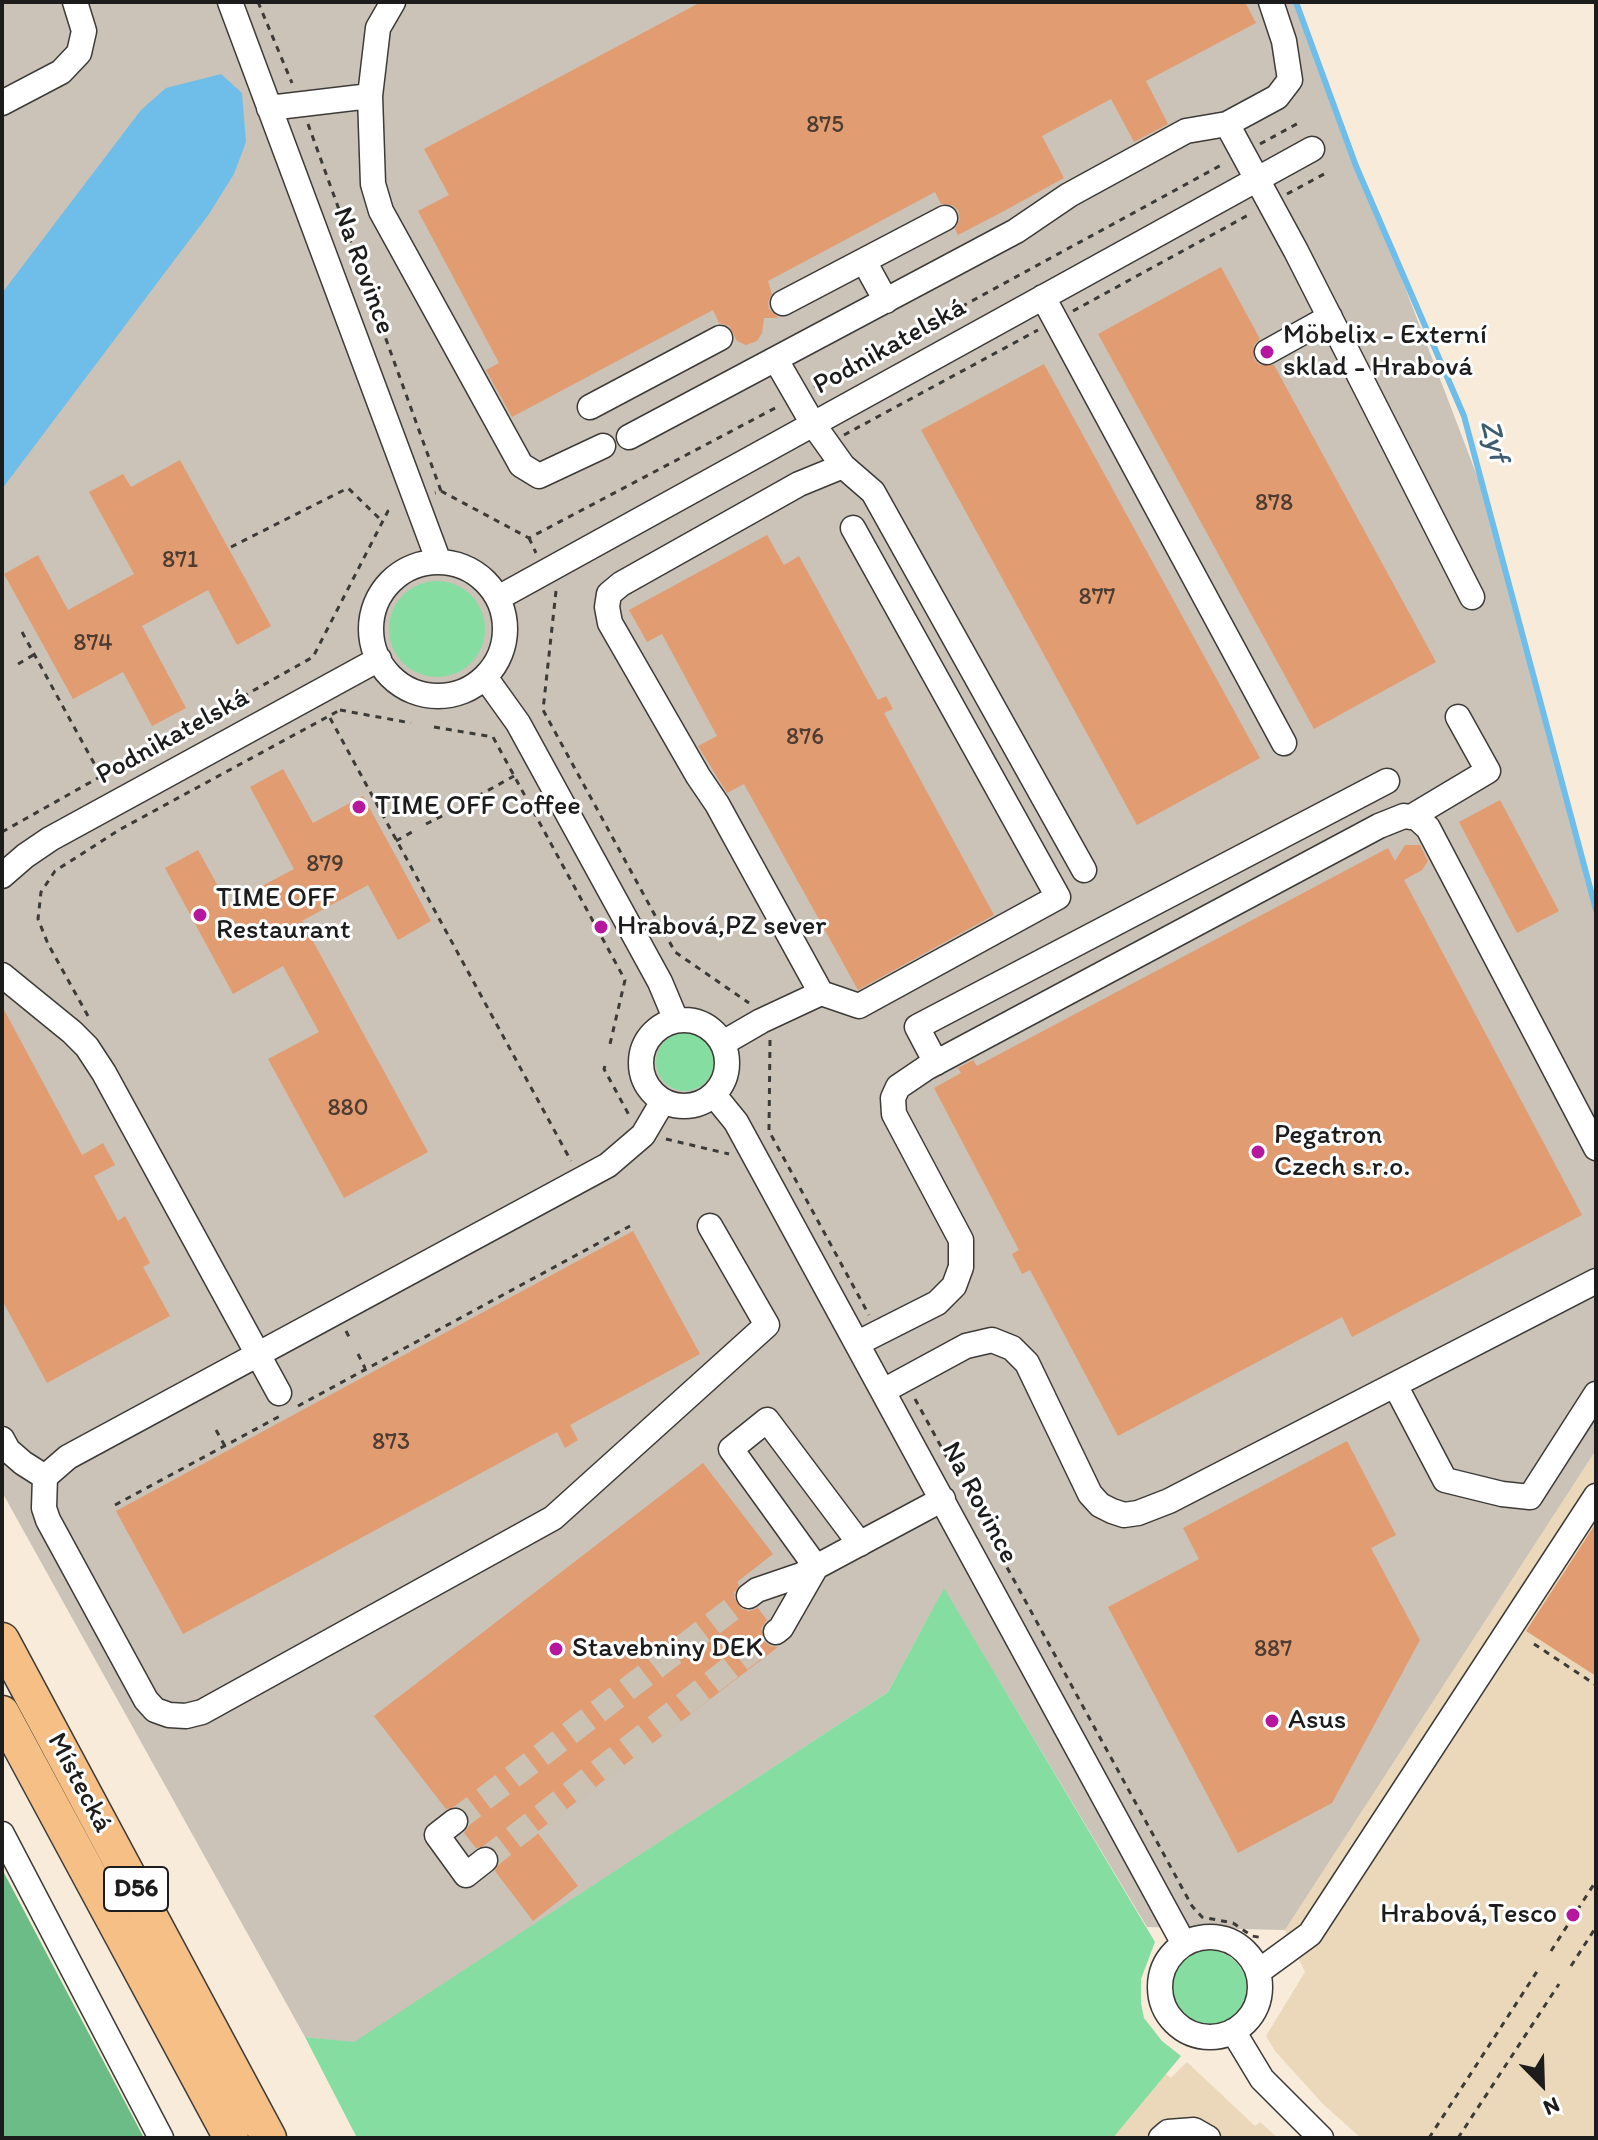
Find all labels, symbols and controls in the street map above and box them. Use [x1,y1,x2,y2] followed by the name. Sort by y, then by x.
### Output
[806,112,844,140] house number: 875
[325,203,401,339] street label: Na Rovince
[808,291,972,403] street label: Podnikatelská
[1283,319,1487,385] place label: Möbelix - Externí sklad - Hrabová
[1258,343,1276,361] marker: Möbelix - Externí sklad - Hrabová
[1470,416,1516,466] water label: Zyf
[1255,490,1293,518] house number: 878
[162,547,198,575] house number: 871
[1079,584,1115,612] house number: 877
[73,630,113,658] house number: 874
[91,681,255,793] street label: Podnikatelská
[786,724,824,752] house number: 876
[375,790,581,824] place label: TIME OFF Coffee
[350,798,368,816] marker: TIME OFF Coffee
[306,851,344,879] house number: 879
[216,882,350,948] place label: TIME OFF Restaurant
[191,906,209,924] marker: TIME OFF Restaurant
[617,910,826,944] place label: Hrabová,PZ sever
[592,918,610,936] marker: Hrabová,PZ sever
[327,1095,369,1123] house number: 880
[1274,1119,1410,1185] place label: Pegatron Czech s.r.o.
[1249,1143,1267,1161] marker: Pegatron Czech s.r.o.
[372,1429,410,1457] house number: 873
[933,1437,1025,1569] street label: Na Rovince
[572,1632,763,1666] place label: Stavebniny DEK
[1254,1636,1292,1664] house number: 887
[547,1640,565,1658] marker: Stavebniny DEK
[1288,1704,1346,1738] place label: Asus
[1263,1712,1281,1730] marker: Asus
[39,1728,119,1838] street label: Místecká
[104,1867,168,1911] road number: D56
[1380,1898,1557,1932] place label: Hrabová,Tesco
[1564,1906,1582,1924] marker: Hrabová,Tesco
[1502,2044,1582,2124] north arrow
[1539,2091,1564,2122] text: N

